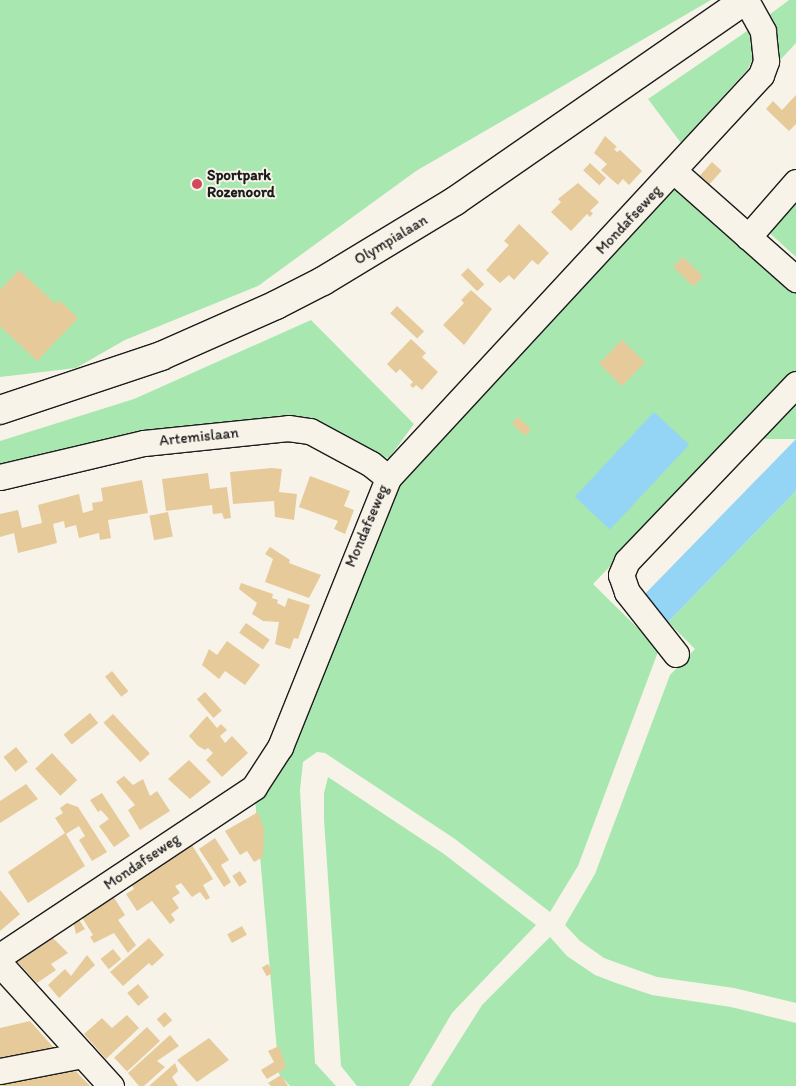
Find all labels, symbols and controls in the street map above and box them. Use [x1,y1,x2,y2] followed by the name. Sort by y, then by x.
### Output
[207,166,275,201] place label: Sportpark Rozenoord
[191,178,203,190] marker: Sportpark Rozenoord
[592,182,666,258] street label: Mondafseweg
[351,211,431,269] street label: Olympialaan
[158,424,240,450] street label: Artemislaan
[342,482,392,570] street label: Mondafseweg
[100,830,184,894] street label: Mondafseweg

